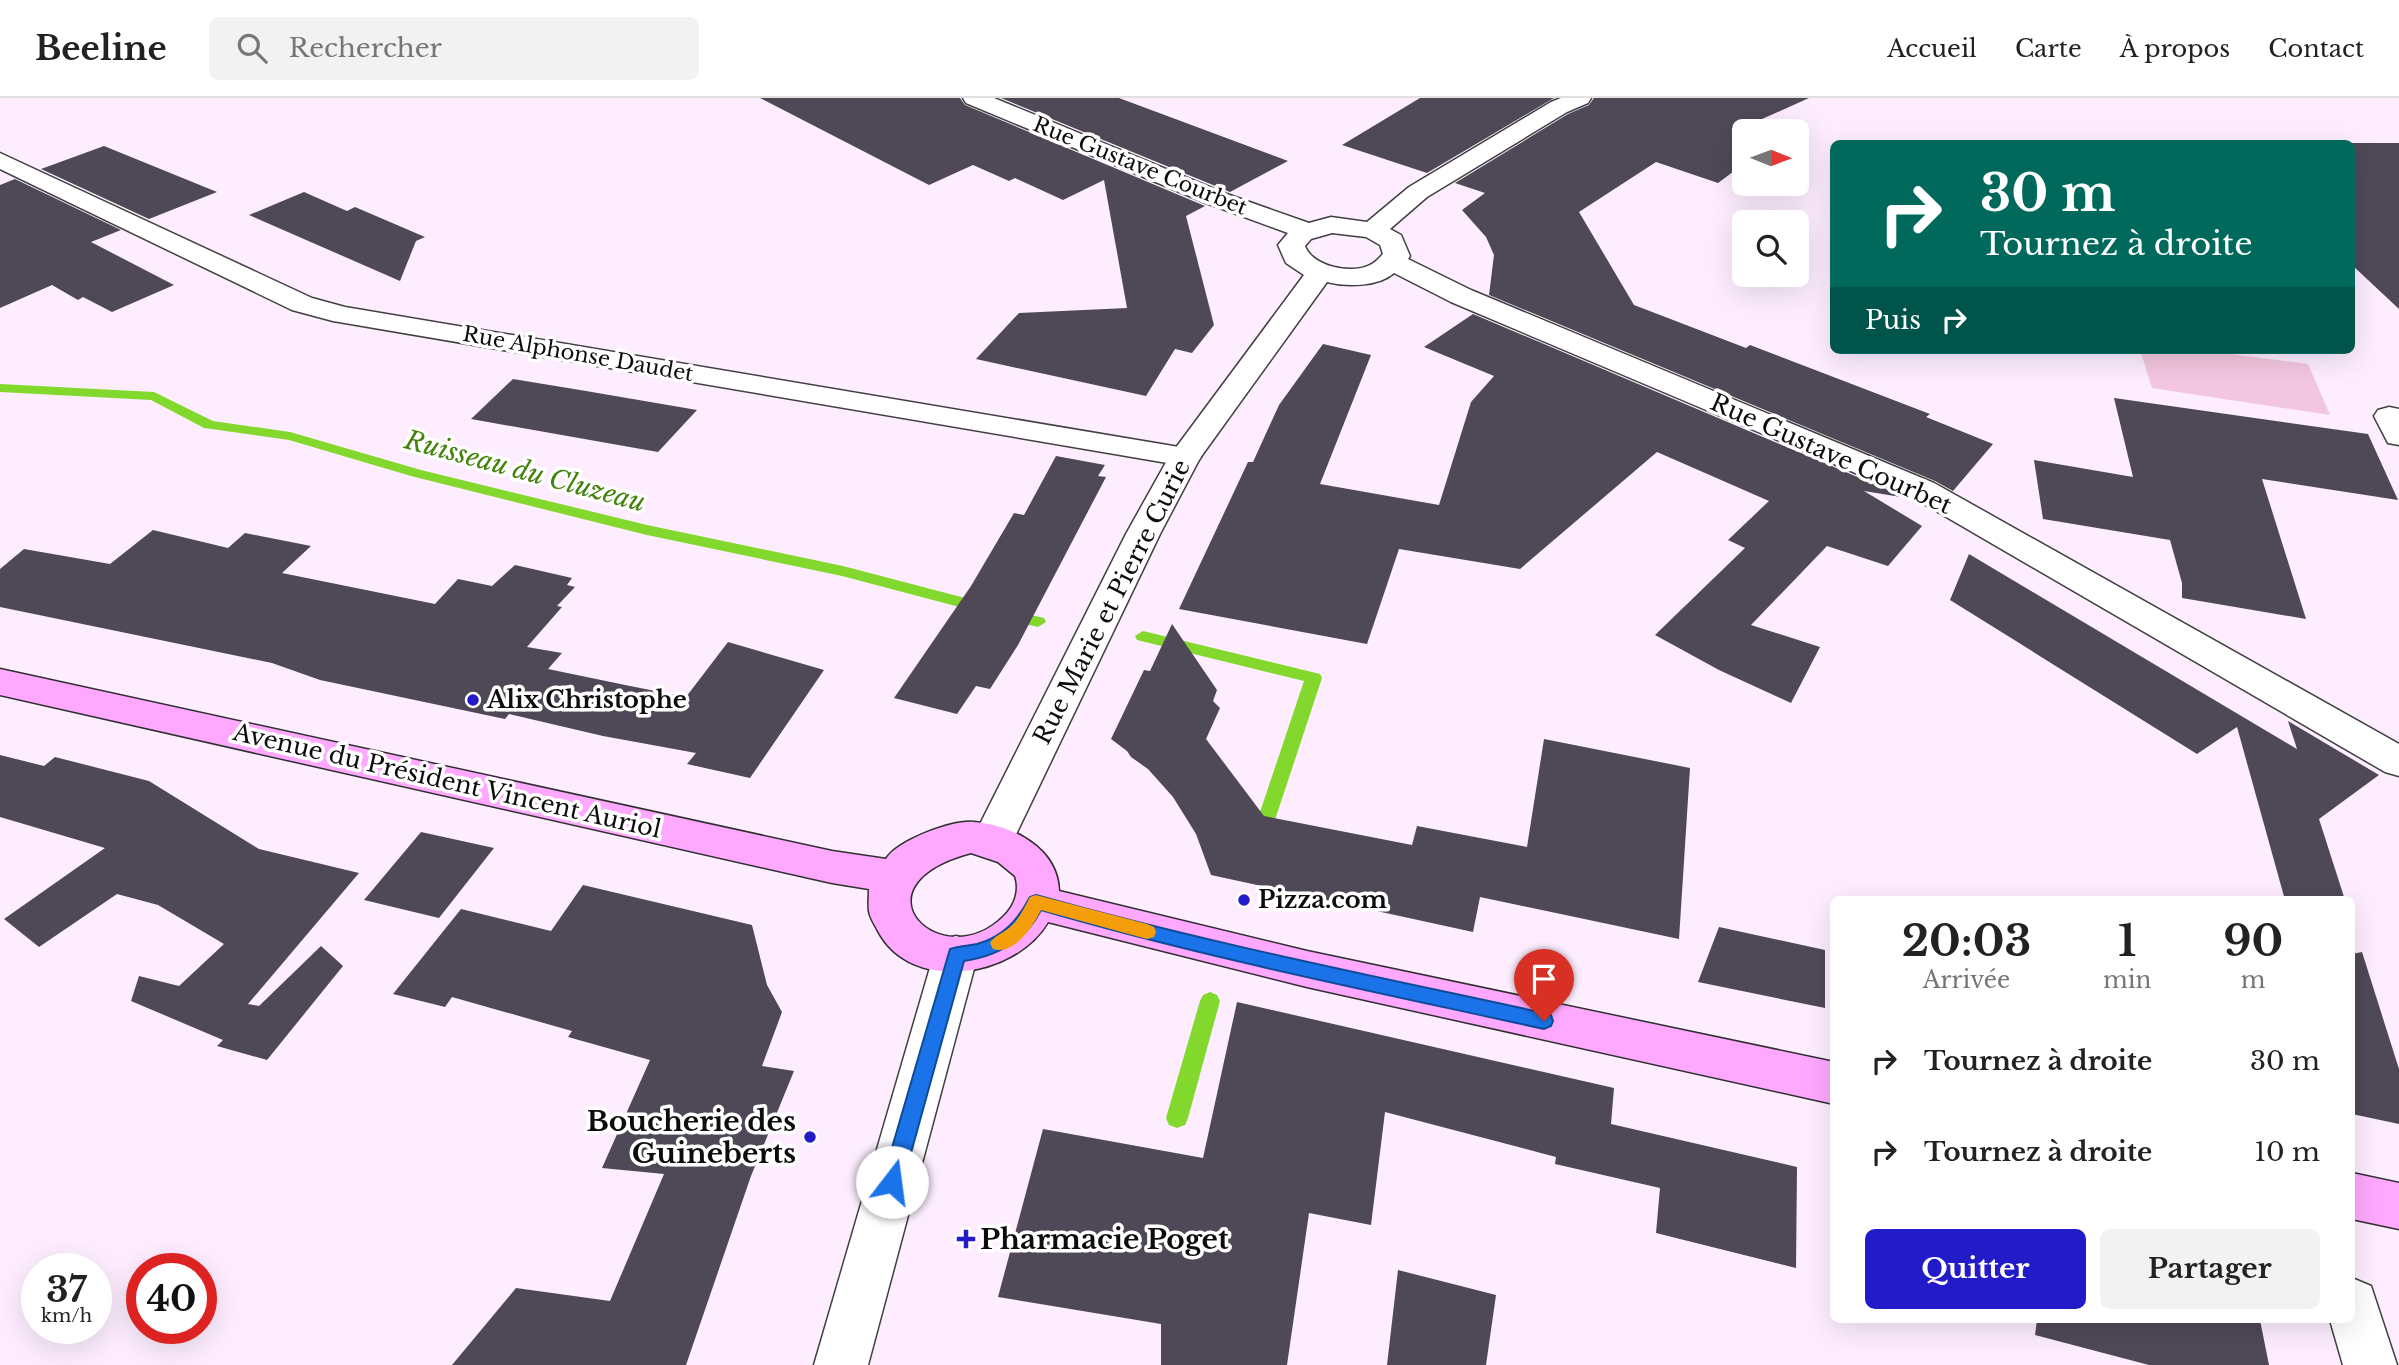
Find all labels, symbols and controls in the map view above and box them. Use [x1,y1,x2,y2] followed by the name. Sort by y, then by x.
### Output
[209,17,699,80] search box
[35,28,167,69] text: Beeline
[233,29,271,67] icon: search
[289,32,442,64] text: Rechercher
[1887,34,1977,63] text: Accueil
[2015,34,2082,63] text: Carte
[2120,34,2230,63] text: À propos
[2268,34,2364,63] text: Contact
[1029,111,1251,221] street label: Rue Gustave Courbet
[1732,119,1810,196] north arrow
[1732,119,1809,287] map controls
[1980,163,2115,224] text: 30 m
[1865,168,1956,259] icon: right
[1732,210,1809,287] button: search
[1980,224,2253,264] text: Tournez à droite
[1935,301,1973,339] icon: right
[1865,304,1921,336] text: Puis
[461,321,695,387] street label: Rue Alphonse Daudet
[1706,387,1956,520] street label: Rue Gustave Courbet
[400,423,649,519] water label: Ruisseau du Cluzeau
[1027,455,1196,749] street label: Rue Marie et Pierre Curie
[486,685,687,714] place label: Alix Christophe
[465,692,481,708] marker: Alix Christophe
[229,717,664,844] street label: Avenue du Président Vincent Auriol
[1258,885,1388,914] place label: Pizza.com
[1236,892,1252,908] marker: Pizza.com
[1902,915,2031,967] text: 20:03
[2118,915,2136,967] text: 1
[2223,915,2283,967] text: 90
[1514,949,1574,1021] pin
[1525,960,1563,998] icon: arrive
[1923,966,2010,994] text: Arrivée
[2103,966,2151,994] text: min
[2241,966,2266,994] text: m
[1865,1042,1903,1080] icon: right
[1924,1045,2152,1077] text: Tournez à droite
[2250,1045,2320,1077] text: 30 m
[586,1104,796,1171] place label: Boucherie des Guineberts
[802,1129,818,1145] marker: Boucherie des Guineberts
[1865,1133,1903,1171] icon: right
[1924,1136,2152,1168] text: Tournez à droite
[2254,1136,2320,1168] text: 10 m
[855,1145,929,1219] position arrow
[980,1222,1229,1257] place label: Pharmacie Poget
[1865,1229,2086,1309] button: Quitter
[2100,1229,2320,1309] button: Partager
[958,1231,974,1247] marker: Pharmacie Poget
[126,1253,217,1344] speed limit sign: 40
[46,1268,87,1311] text: 37
[41,1305,92,1327] text: km/h

